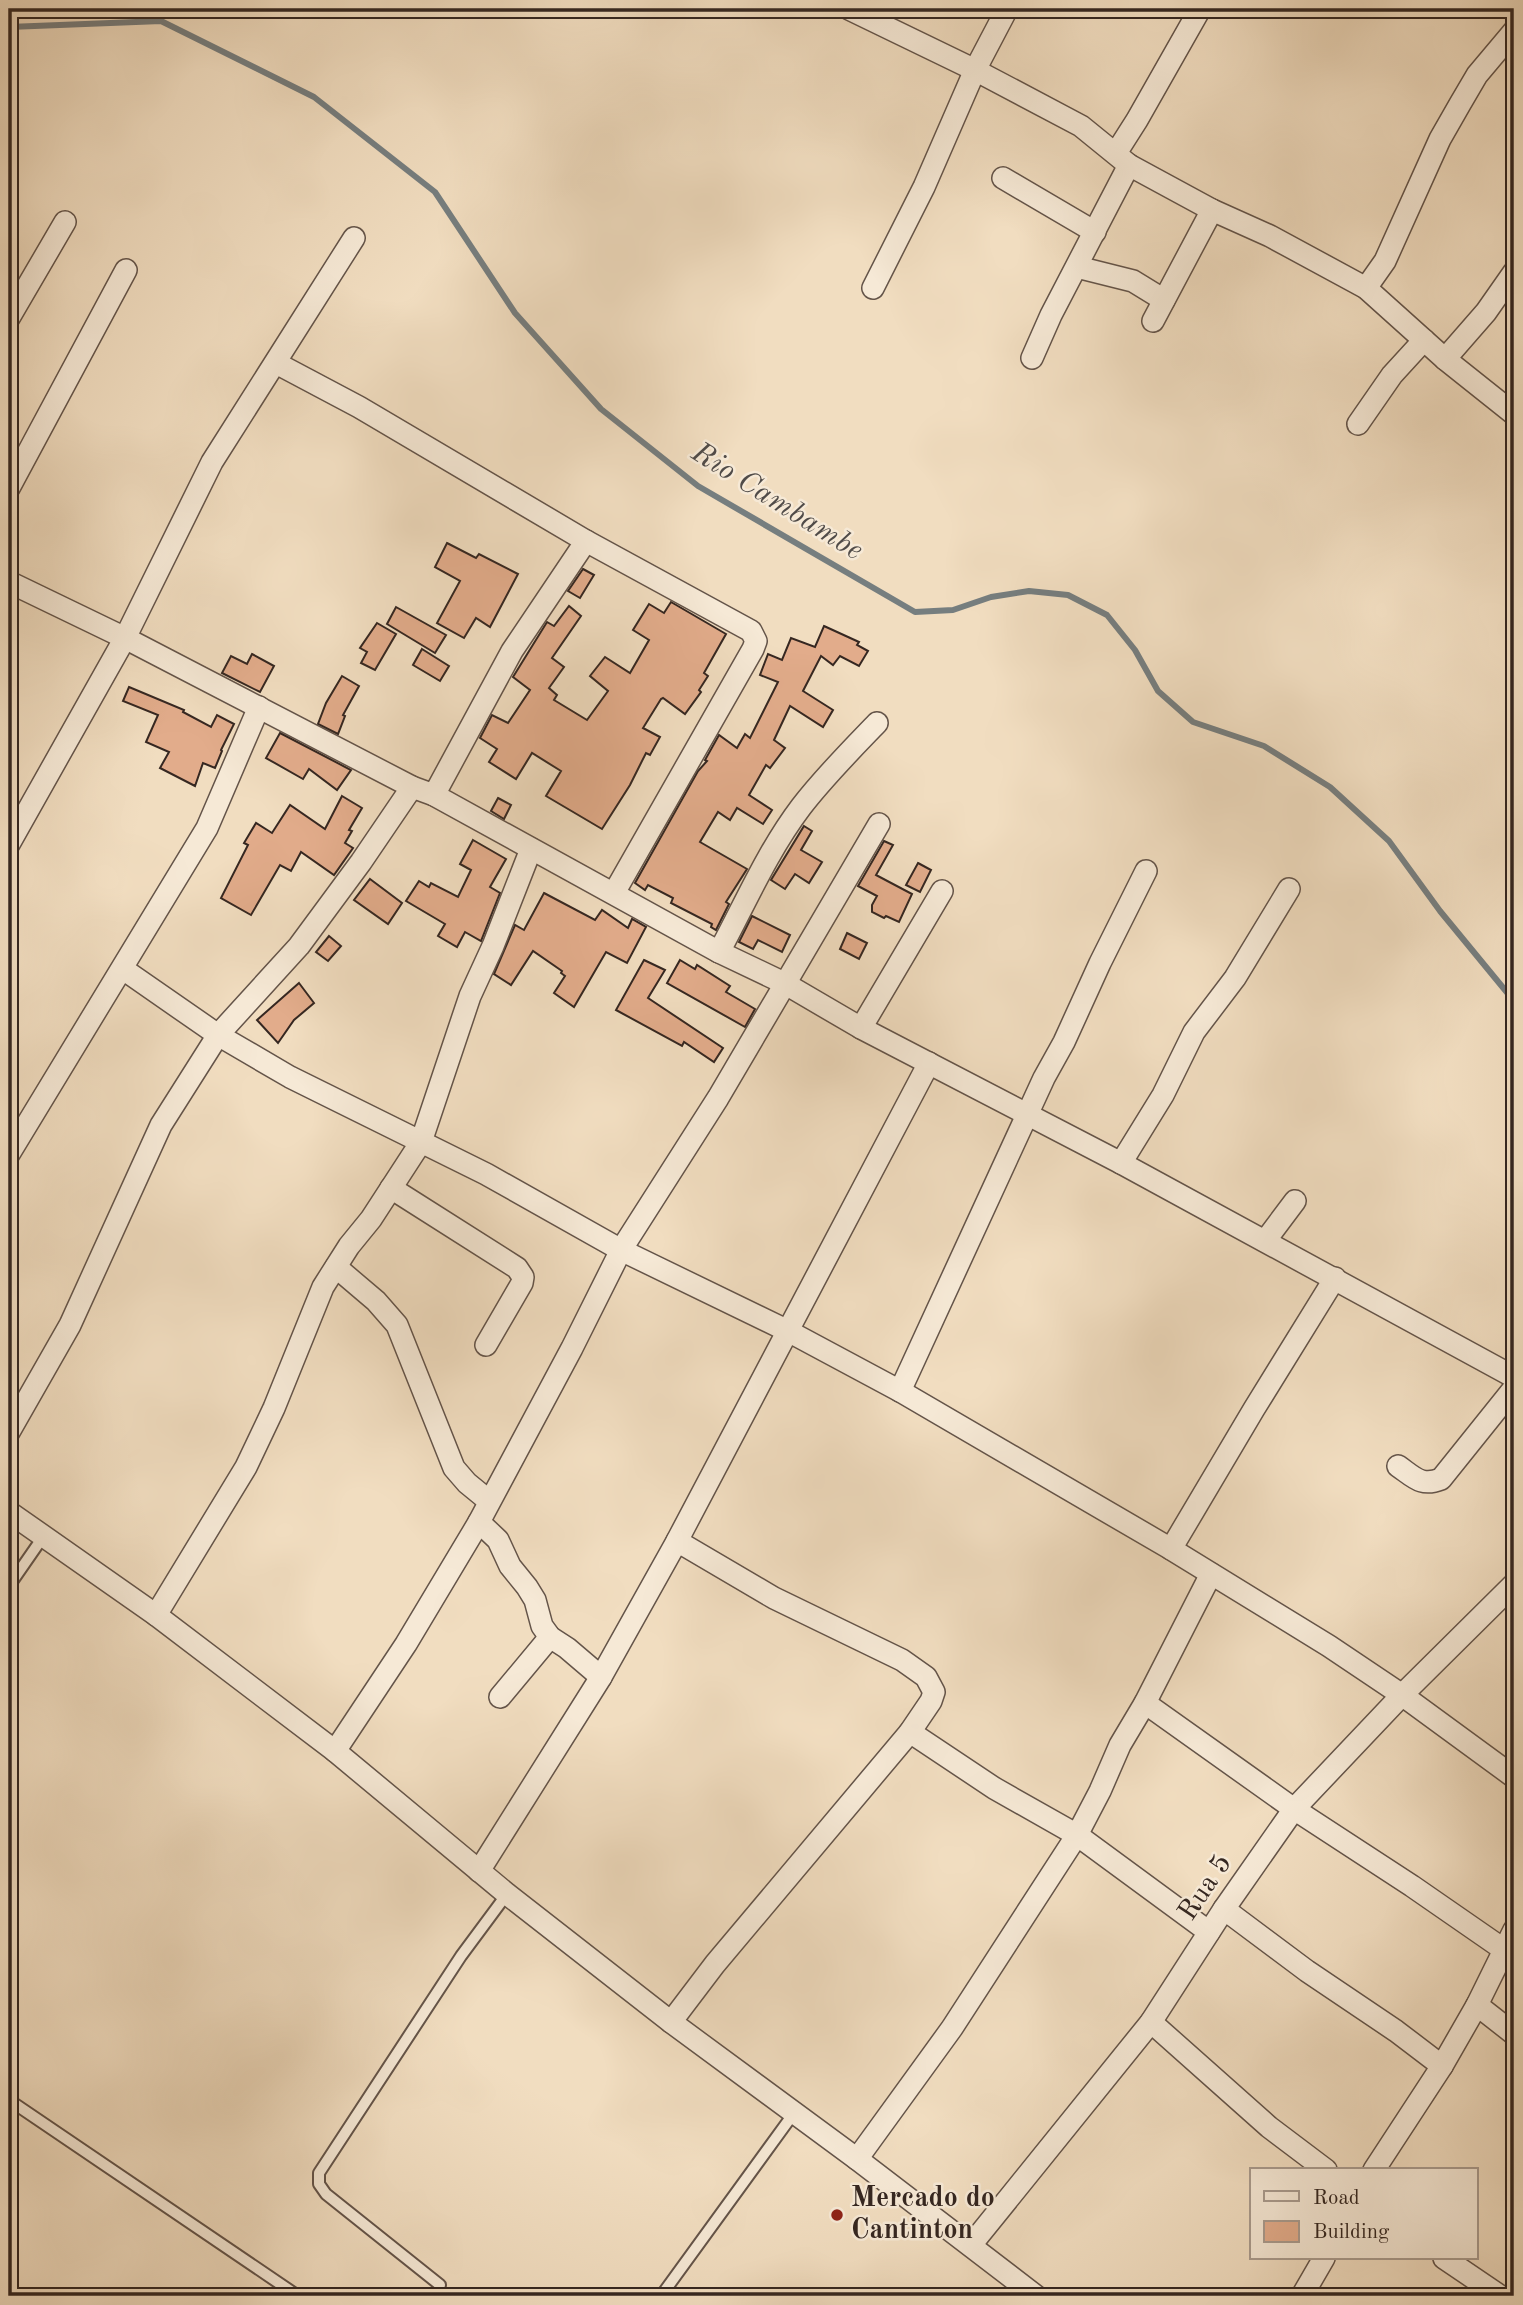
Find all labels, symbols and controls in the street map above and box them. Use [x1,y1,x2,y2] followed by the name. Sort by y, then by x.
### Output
[685,437,868,567] water label: Rio Cambambe
[1174,1850,1238,1926] street label: Rua 5
[1250,2168,1478,2260] legend
[851,2185,995,2245] place label: Mercado do Cantinton
[1313,2188,1360,2209] text: Road
[829,2207,845,2223] marker: Mercado do Cantinton
[1313,2222,1390,2243] text: Building

